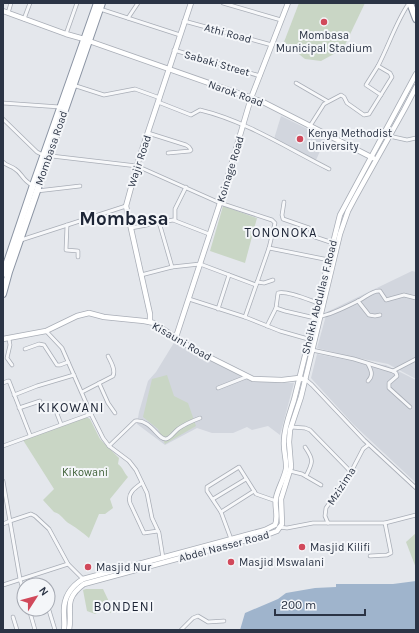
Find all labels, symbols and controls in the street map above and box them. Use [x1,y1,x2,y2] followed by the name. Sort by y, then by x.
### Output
[319,17,329,27] marker: Mombasa Municipal Stadium
[203,21,253,46] street label: Athi Road
[276,29,372,55] place label: Mombasa Municipal Stadium
[183,48,251,79] street label: Sabaki Street
[206,77,265,109] street label: Narok Road
[33,109,70,187] street label: Mombasa Road
[308,127,392,153] place label: Kenya Methodist University
[125,133,154,189] street label: Wajir Road
[295,134,305,144] marker: Kenya Methodist University
[214,135,247,204] street label: Koinage Road
[79,208,169,230] district label: Mombasa
[245,225,317,240] district label: TONONOKA
[299,239,340,356] street label: Sheikh Abdullas F.Road
[150,319,214,364] street label: Kisauni Road
[37,400,105,415] district label: KIKOWANI
[324,465,358,508] street label: Mzizima
[62,466,108,479] park label: Kikowani
[177,528,271,565] street label: Abdel Nasser Road
[310,541,370,554] place label: Masjid Kilifi
[297,542,307,552] marker: Masjid Kilifi
[239,556,324,569] place label: Masjid Mswalani
[226,557,236,567] marker: Masjid Mswalani
[96,561,151,574] place label: Masjid Nur
[83,562,93,572] marker: Masjid Nur
[16,577,56,617] north arrow
[36,584,51,598] text: N
[275,591,365,617] scale bar
[281,598,316,612] text: 200 m
[94,599,154,614] district label: BONDENI

